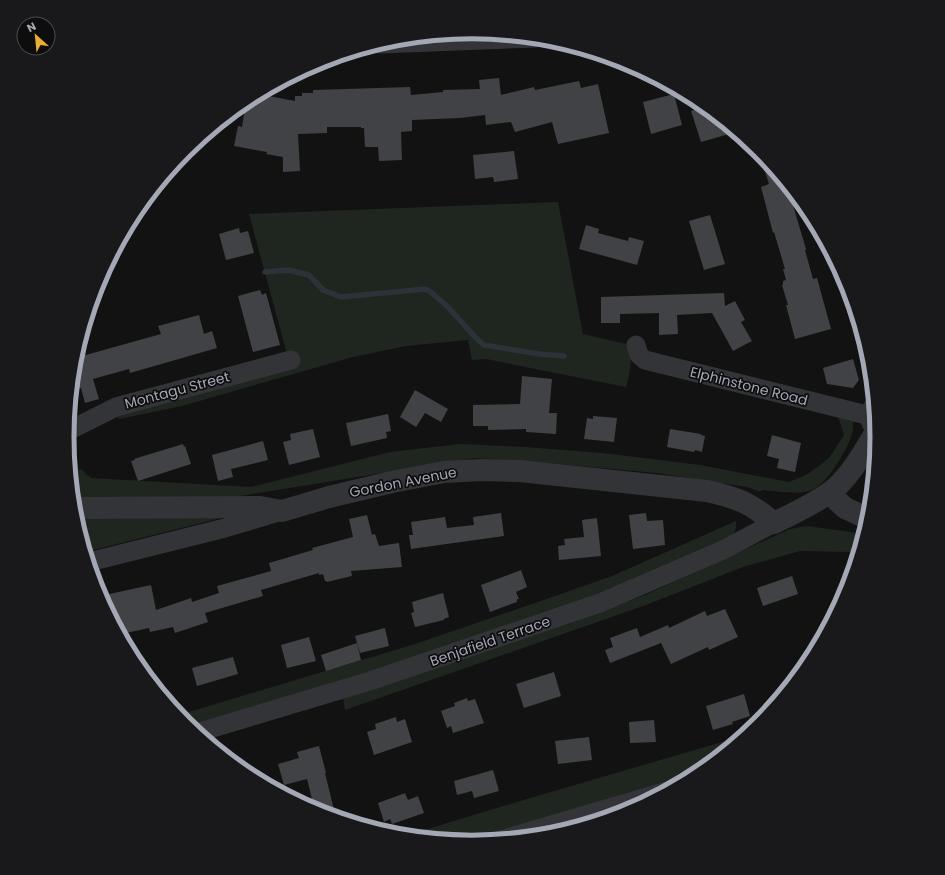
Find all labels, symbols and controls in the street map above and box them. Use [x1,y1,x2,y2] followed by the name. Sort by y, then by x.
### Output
[16,16,56,56] north arrow
[24,18,39,36] text: N
[688,362,810,410] street label: Elphinstone Road
[122,366,232,414] street label: Montagu Street
[348,462,459,502] street label: Gordon Avenue
[427,611,553,671] street label: Benjafield Terrace

